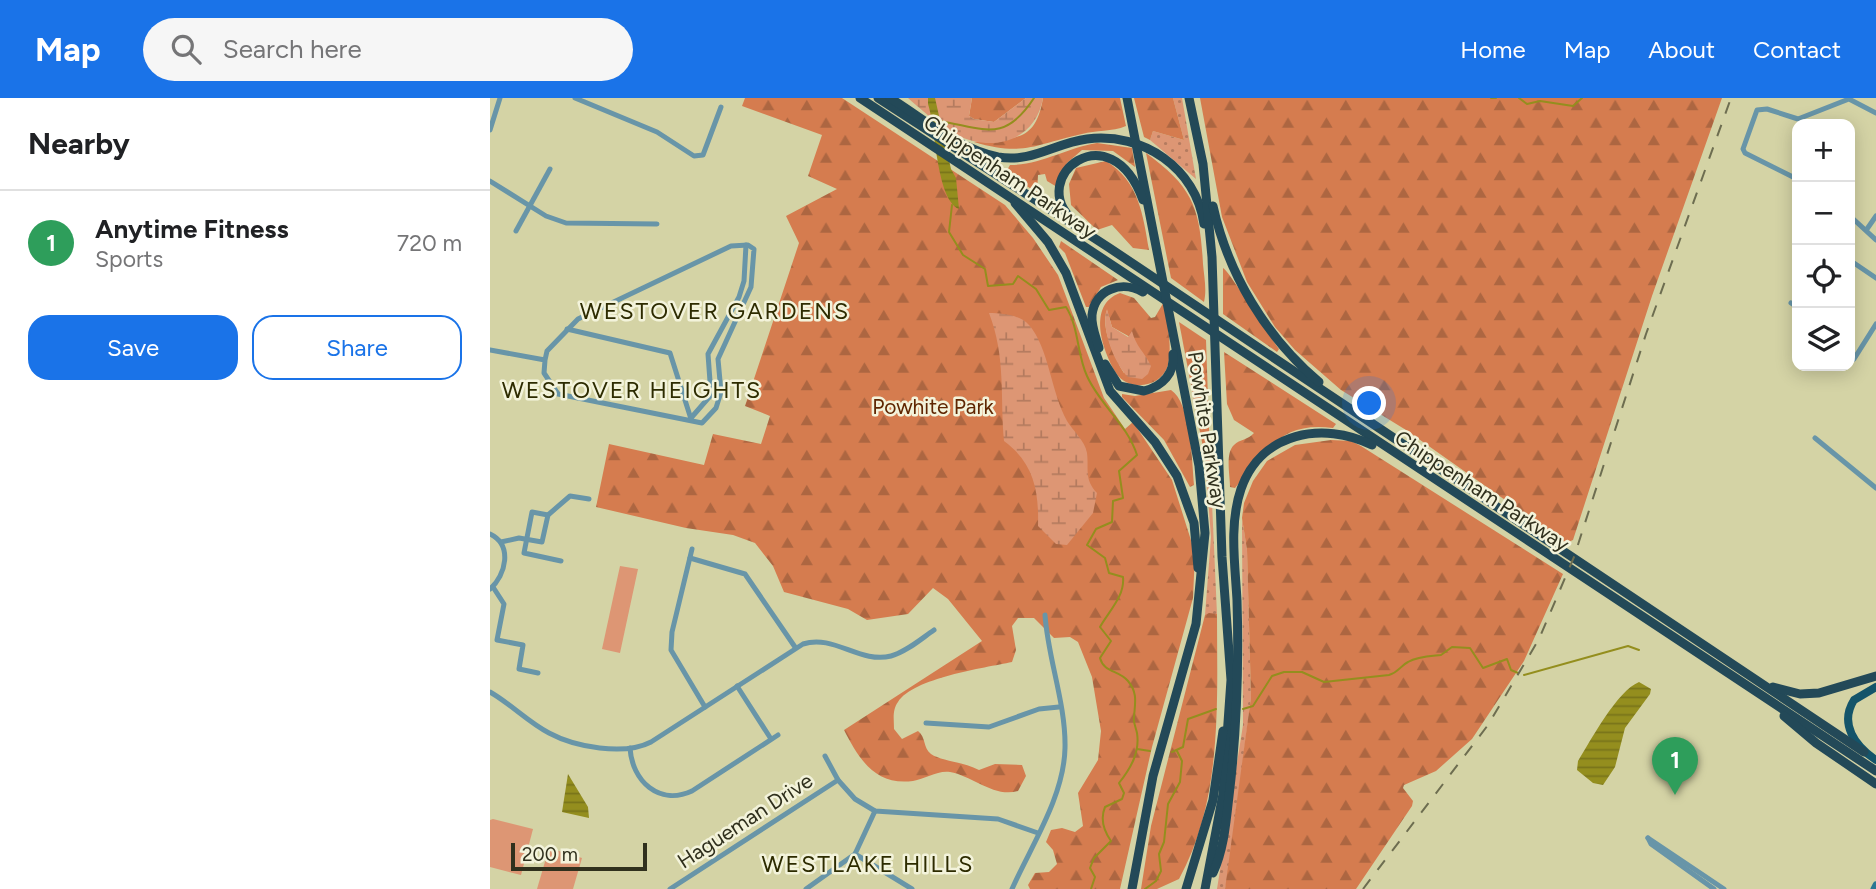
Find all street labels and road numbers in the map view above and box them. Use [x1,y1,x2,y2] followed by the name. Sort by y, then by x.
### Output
[919,109,1101,244] street label: Chippenham Parkway
[1183,349,1232,510] street label: Powhite Parkway
[1390,425,1574,556] street label: Chippenham Parkway
[672,768,817,874] street label: Hagueman Drive

